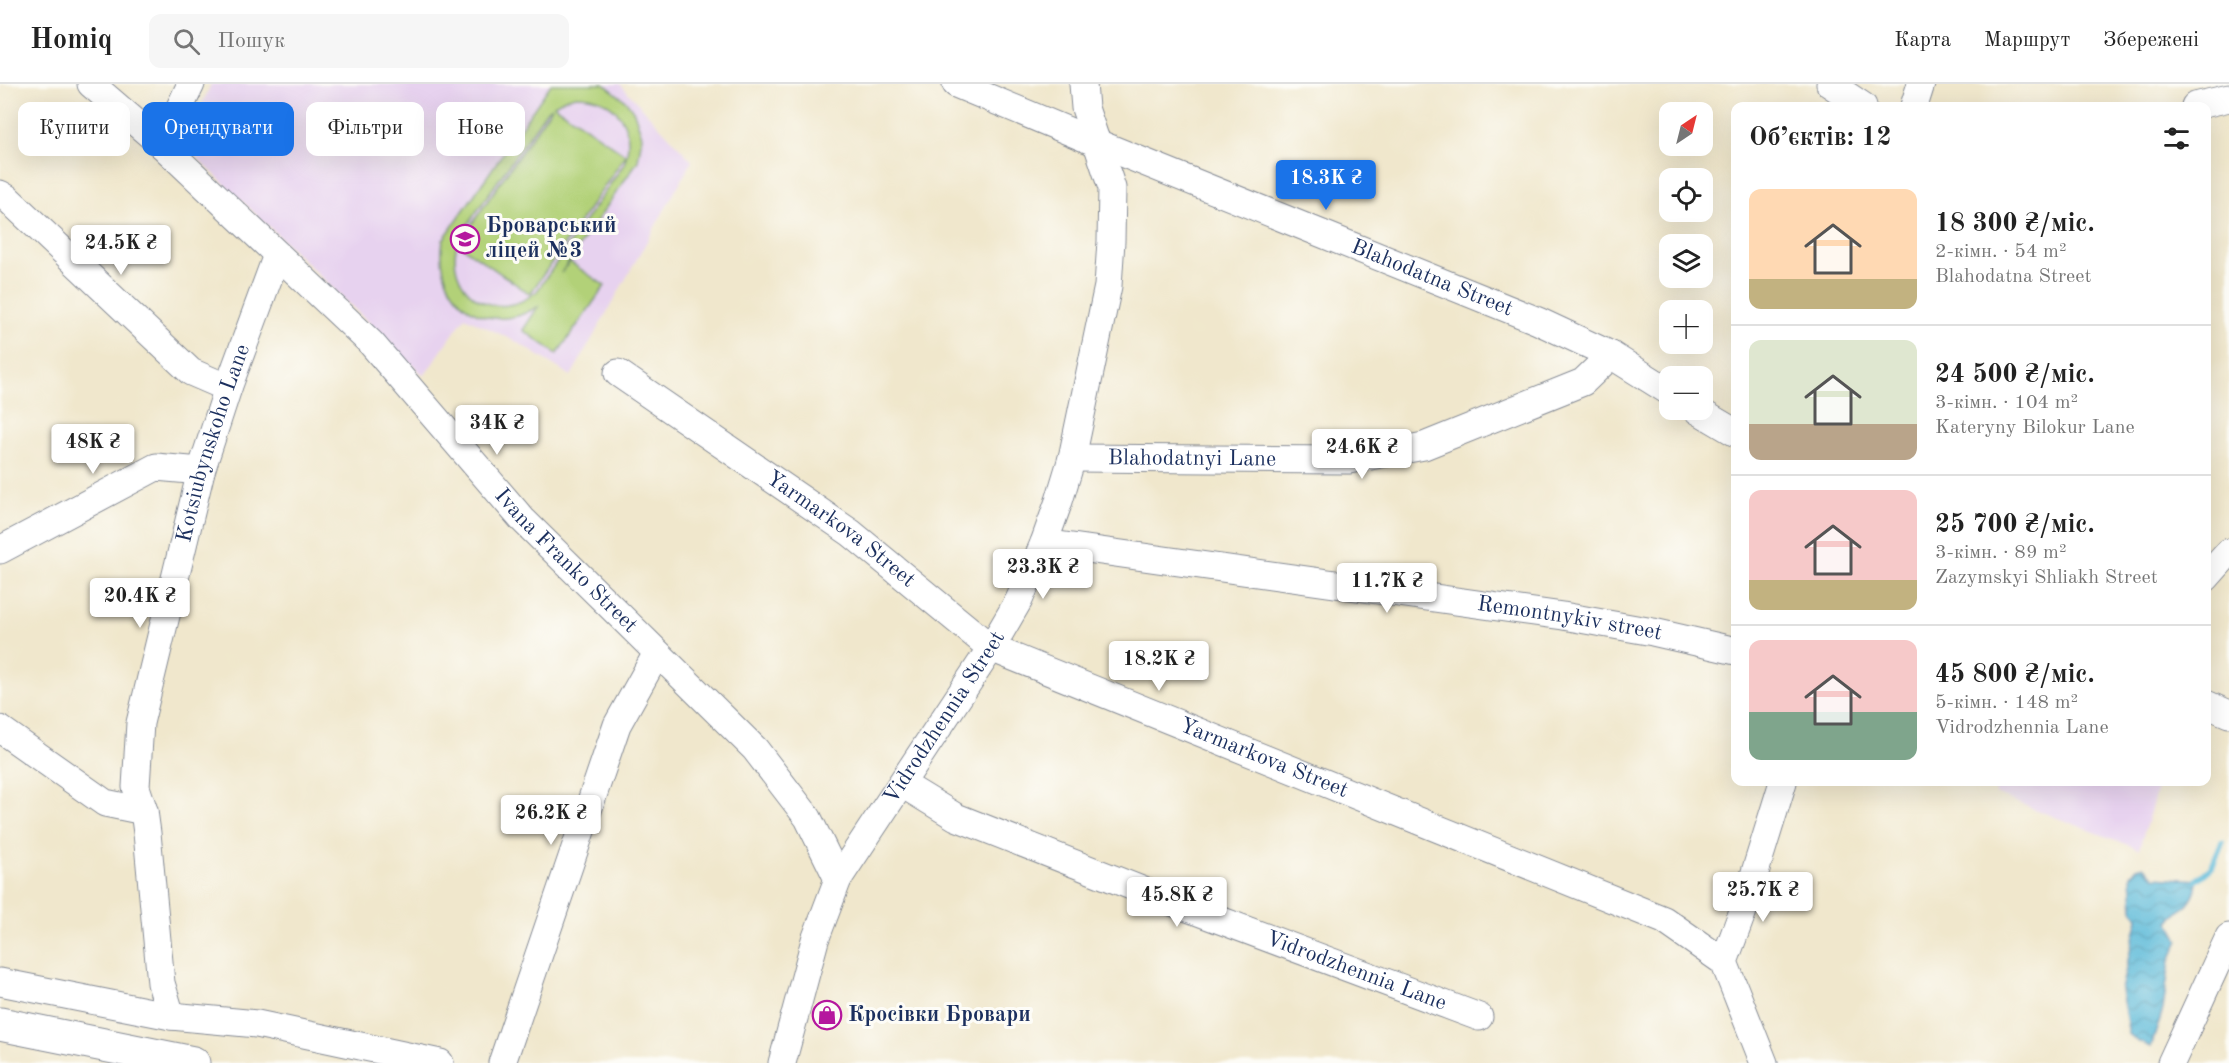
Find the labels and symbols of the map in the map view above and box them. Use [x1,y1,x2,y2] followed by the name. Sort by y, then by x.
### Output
[1659,102,1713,156] north arrow
[1271,160,1381,211] pin: 18.3K ₴
[486,215,617,262] place label: Броварський ліцей №3
[449,223,481,255] school or university icon: Броварський ліцей №3
[66,225,176,276] pin: 24.5K ₴
[1348,236,1516,321] street label: Blahodatna Street
[173,341,254,545] street label: Kotsiubynskoho Lane
[455,405,539,456] pin: 34K ₴
[51,424,135,475] pin: 48K ₴
[1307,429,1417,480] pin: 24.6K ₴
[1108,447,1276,470] street label: Blahodatnyi Lane
[762,467,919,592] street label: Yarmarkova Street
[490,485,642,637] street label: Ivana Franko Street
[988,549,1098,600] pin: 23.3K ₴
[1332,563,1442,614] pin: 11.7K ₴
[85,578,195,629] pin: 20.4K ₴
[1476,593,1664,645] street label: Remontnykiv street
[880,628,1009,808] street label: Vidrodzhennia Street
[1104,641,1214,692] pin: 18.2K ₴
[1176,714,1351,802] street label: Yarmarkova Street
[496,795,606,846] pin: 26.2K ₴
[1708,872,1818,923] pin: 25.7K ₴
[1122,877,1232,928] pin: 45.8K ₴
[1263,927,1449,1015] street label: Vidrodzhennia Lane
[811,999,843,1031] shop icon: Кросівки Бровари
[848,1004,1031,1026] place label: Кросівки Бровари

